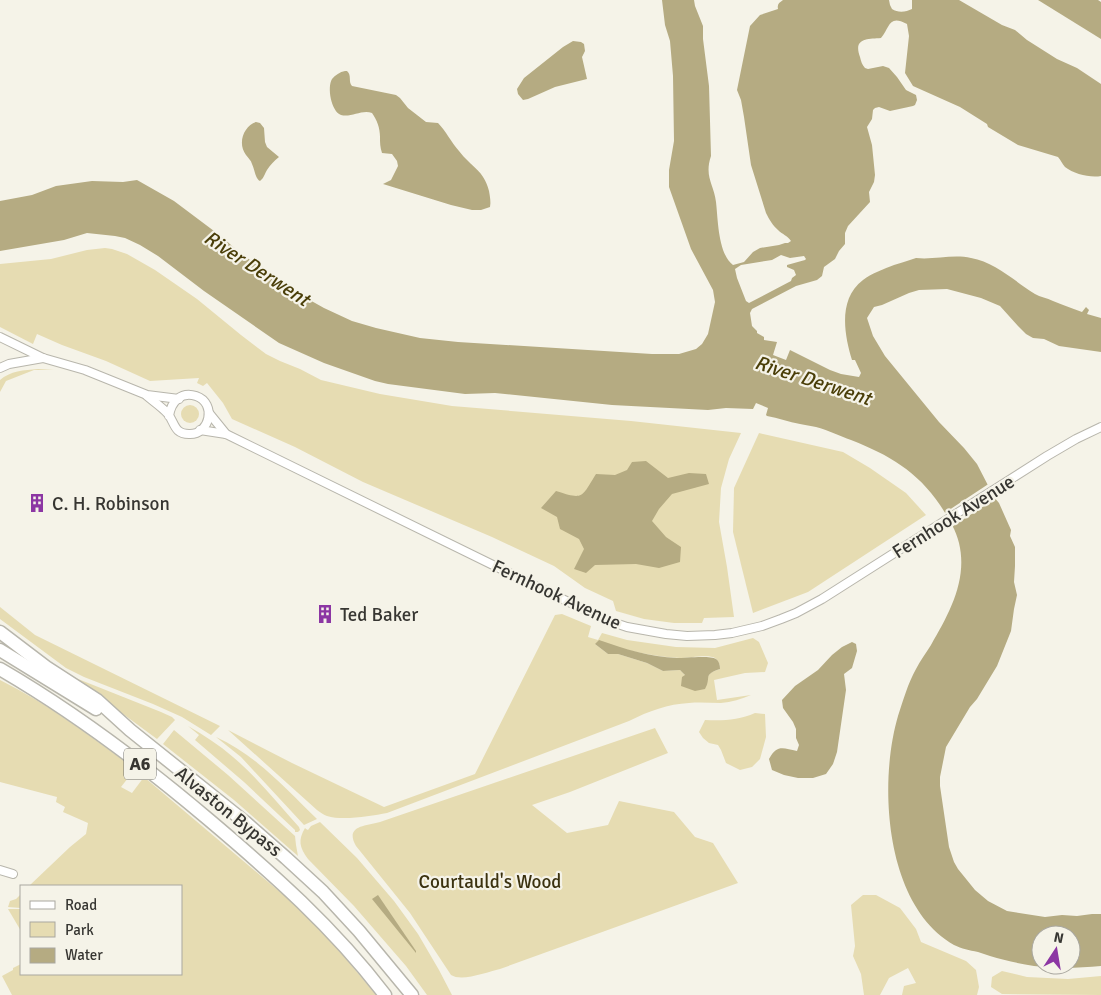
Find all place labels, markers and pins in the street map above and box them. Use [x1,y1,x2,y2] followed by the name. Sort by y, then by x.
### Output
[26,492,48,514] building icon: C. H. Robinson
[52,492,170,516] place label: C. H. Robinson
[314,603,336,625] building icon: Ted Baker
[340,603,418,627] place label: Ted Baker

